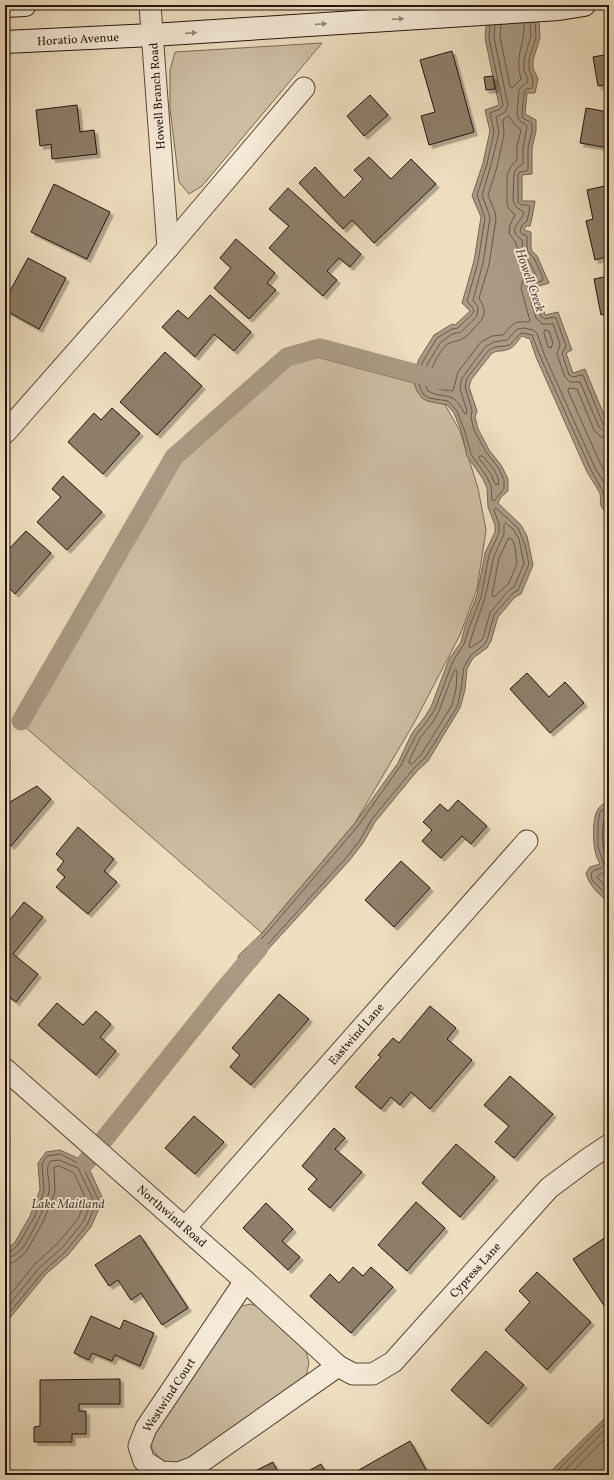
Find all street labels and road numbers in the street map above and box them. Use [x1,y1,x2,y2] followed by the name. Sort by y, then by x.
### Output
[37,30,120,50] street label: Horatio Avenue
[146,42,170,150] street label: Howell Branch Road
[325,1000,388,1069] street label: Eastwind Lane
[133,1182,210,1252] street label: Northwind Road
[446,1239,505,1302] street label: Cypress Lane
[140,1355,200,1436] street label: Westwind Court

